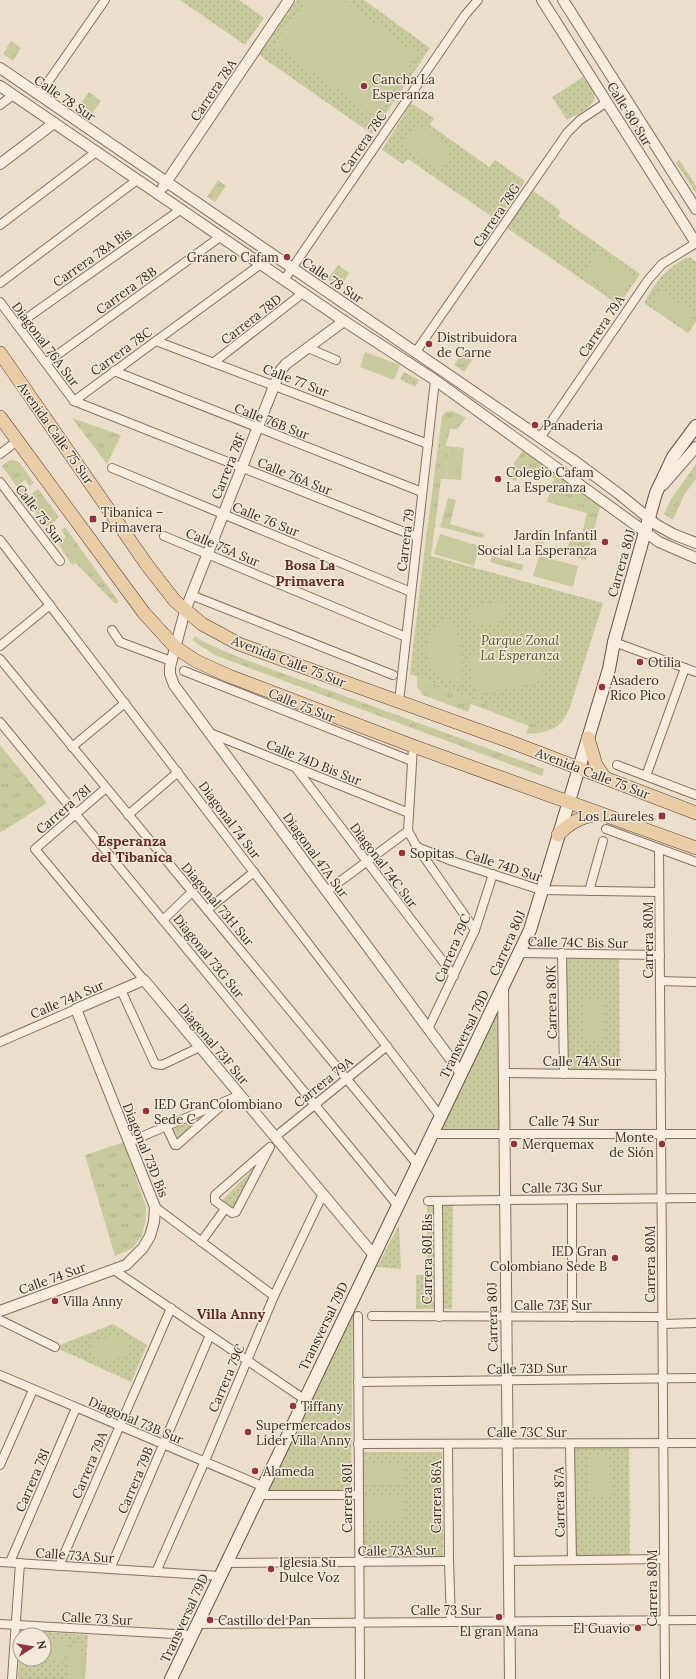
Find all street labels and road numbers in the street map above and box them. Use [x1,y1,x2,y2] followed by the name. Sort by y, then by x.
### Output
[186,55,241,125] street label: Carrera 78A
[31,72,99,125] street label: Calle 78 Sur
[603,79,656,150] street label: Calle 80 Sur
[336,108,391,177] street label: Carrera 78C
[469,180,524,250] street label: Carrera 78G
[50,224,135,291] street label: Carrera 78A Bis
[299,254,367,307] street label: Calle 78 Sur
[93,263,160,318] street label: Carrera 78B
[217,290,285,348] street label: Carrera 78D
[574,291,629,361] street label: Carrera 79A
[8,298,83,390] street label: Diagonal 76A Sur
[87,323,155,379] street label: Carrera 78C
[260,360,332,401] street label: Calle 77 Sur
[13,378,98,488] street label: Avenida Calle 75 Sur
[232,399,312,444] street label: Calle 76B Sur
[207,431,249,502] street label: Carrera 78F
[255,454,335,499] street label: Calle 76A Sur
[12,481,68,548] street label: Calle 75 Sur
[230,498,302,541] street label: Calle 76 Sur
[393,508,418,572] street label: Carrera 79
[183,524,263,571] street label: Calle 75A Sur
[604,527,639,599] street label: Carrera 80J
[228,631,349,691] street label: Avenida Calle 75 Sur
[266,684,338,727] street label: Calle 75 Sur
[264,736,364,789] street label: Calle 74D Bis Sur
[532,743,653,803] street label: Avenida Calle 75 Sur
[195,778,265,863] street label: Diagonal 74 Sur
[32,781,94,838] street label: Carrera 78I
[279,809,352,902] street label: Diagonal 47A Sur
[346,819,421,912] street label: Diagonal 74C Sur
[463,845,545,886] street label: Calle 74D Sur
[178,859,258,950] street label: Diagonal 73H Sur
[640,901,657,979] street label: Carrera 80M
[485,908,529,979] street label: Carrera 80J
[169,911,248,1002] street label: Diagonal 73G Sur
[431,912,474,985] street label: Carrera 79C
[528,933,629,952] street label: Calle 74C Bis Sur
[542,965,561,1039] street label: Carrera 80K
[28,976,107,1023] street label: Calle 74A Sur
[436,987,493,1081] street label: Transversal 79D
[175,1000,253,1089] street label: Diagonal 73F Sur
[290,1053,357,1111] street label: Carrera 79A
[543,1053,622,1070] street label: Calle 74A Sur
[119,1100,172,1200] street label: Diagonal 73D Bis
[529,1113,600,1130] street label: Calle 74 Sur
[522,1178,603,1197] street label: Calle 73G Sur
[419,1214,436,1304] street label: Carrera 80I Bis
[642,1225,659,1303] street label: Carrera 80M
[16,1258,88,1298] street label: Calle 74 Sur
[295,1279,352,1373] street label: Transversal 79D
[483,1282,502,1352] street label: Carrera 80J
[514,1297,592,1314] street label: Calle 73F Sur
[205,1342,248,1415] street label: Carrera 79C
[487,1359,568,1378] street label: Calle 73D Sur
[86,1393,186,1448] street label: Diagonal 73B Sur
[487,1424,567,1441] street label: Calle 73C Sur
[68,1428,112,1501] street label: Carrera 79A
[114,1444,157,1516] street label: Carrera 79B
[11,1446,53,1515] street label: Carrera 78I
[428,1460,445,1533] street label: Carrera 86A
[339,1463,356,1533] street label: Carrera 80I
[550,1466,569,1538] street label: Carrera 87A
[357,1541,437,1560] street label: Calle 73A Sur
[35,1544,115,1567] street label: Calle 73A Sur
[644,1549,661,1627] street label: Carrera 80M
[156,1571,213,1665] street label: Transversal 79D
[411,1602,482,1619] street label: Calle 73 Sur
[61,1608,133,1629] street label: Calle 73 Sur

